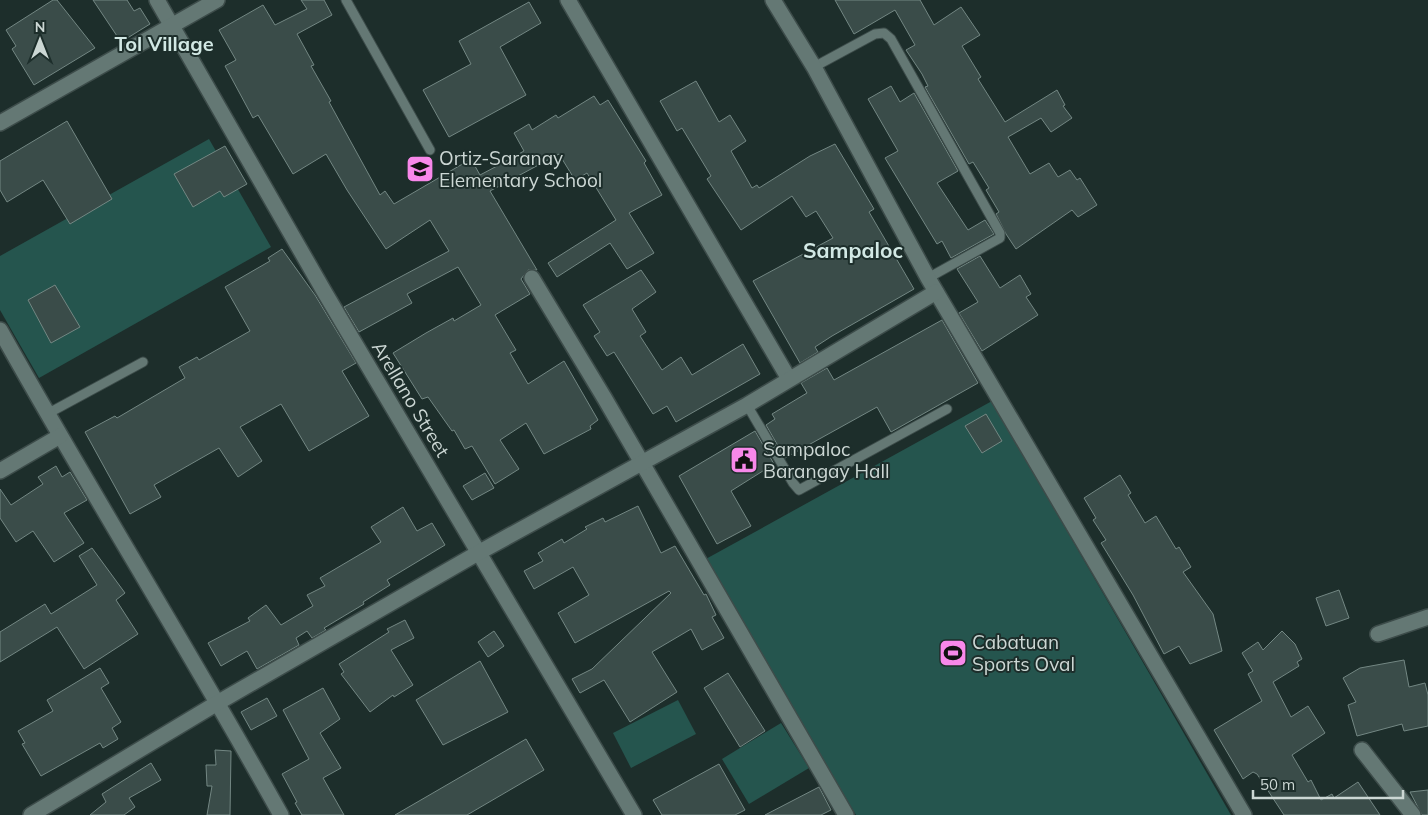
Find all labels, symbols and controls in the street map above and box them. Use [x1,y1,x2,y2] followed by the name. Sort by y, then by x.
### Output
[15,15,65,65] north arrow
[35,18,45,36] text: N
[114,31,214,56] district label: Tol Village
[439,146,602,192] place label: Ortiz-Saranay Elementary School
[405,154,435,184] school or university icon: Ortiz-Saranay Elementary School
[803,237,903,263] district label: Sampaloc
[367,337,455,462] street label: Arellano Street
[763,437,889,483] place label: Sampaloc Barangay Hall
[729,445,759,475] public building icon: Sampaloc Barangay Hall
[972,630,1075,676] place label: Cabatuan Sports Oval
[938,638,968,668] sports icon: Cabatuan Sports Oval
[1253,768,1403,800] scale bar
[1260,775,1295,794] text: 50 m

